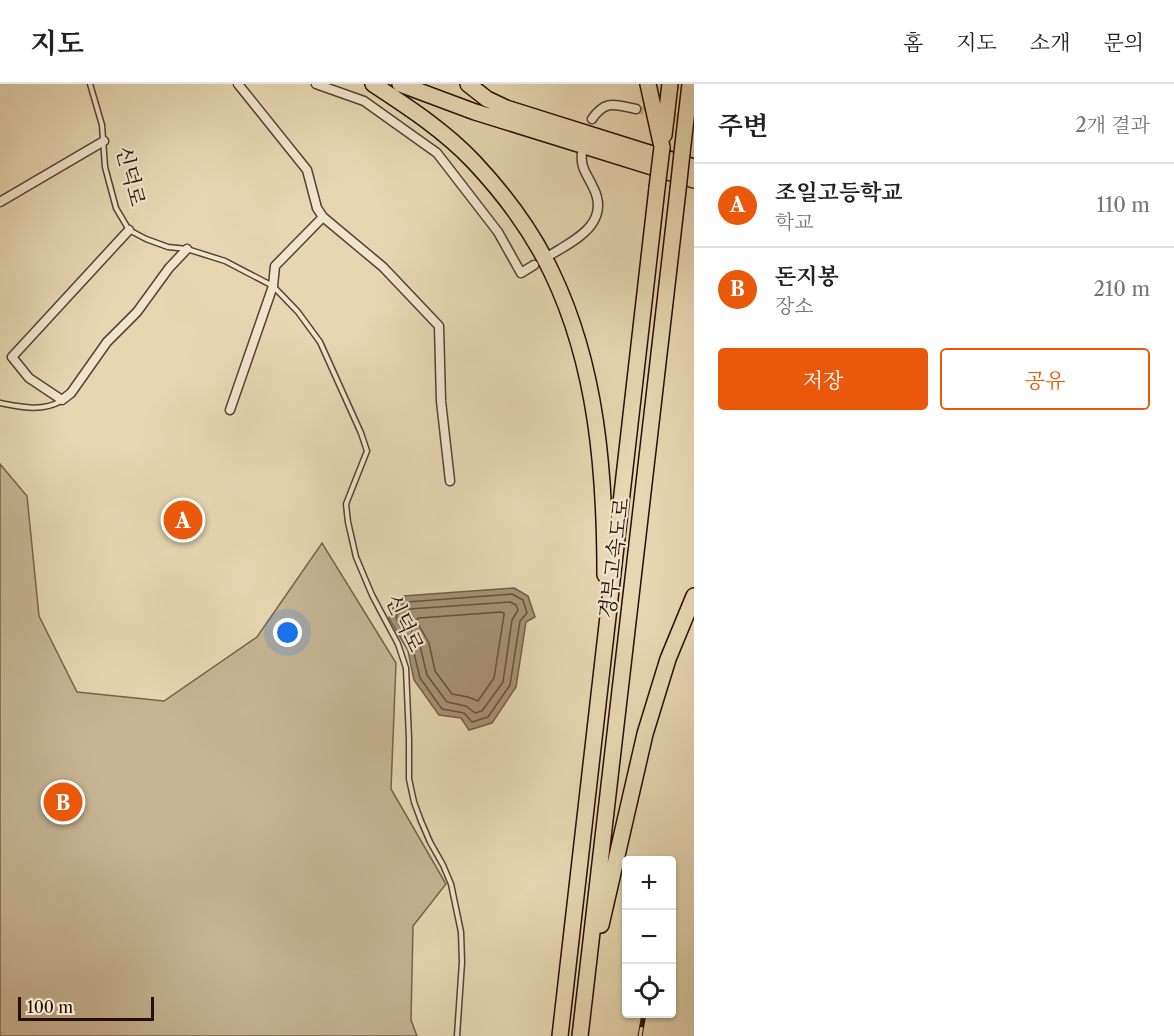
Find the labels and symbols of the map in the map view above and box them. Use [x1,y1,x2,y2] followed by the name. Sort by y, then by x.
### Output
[112,143,150,209] street label: 신덕로
[594,496,634,620] street label: 경부고속도로
[164,498,202,542] pin: A
[381,590,429,656] street label: 신덕로
[273,618,302,647] your location
[44,780,82,824] pin: B
[18,994,154,1022] scale bar

